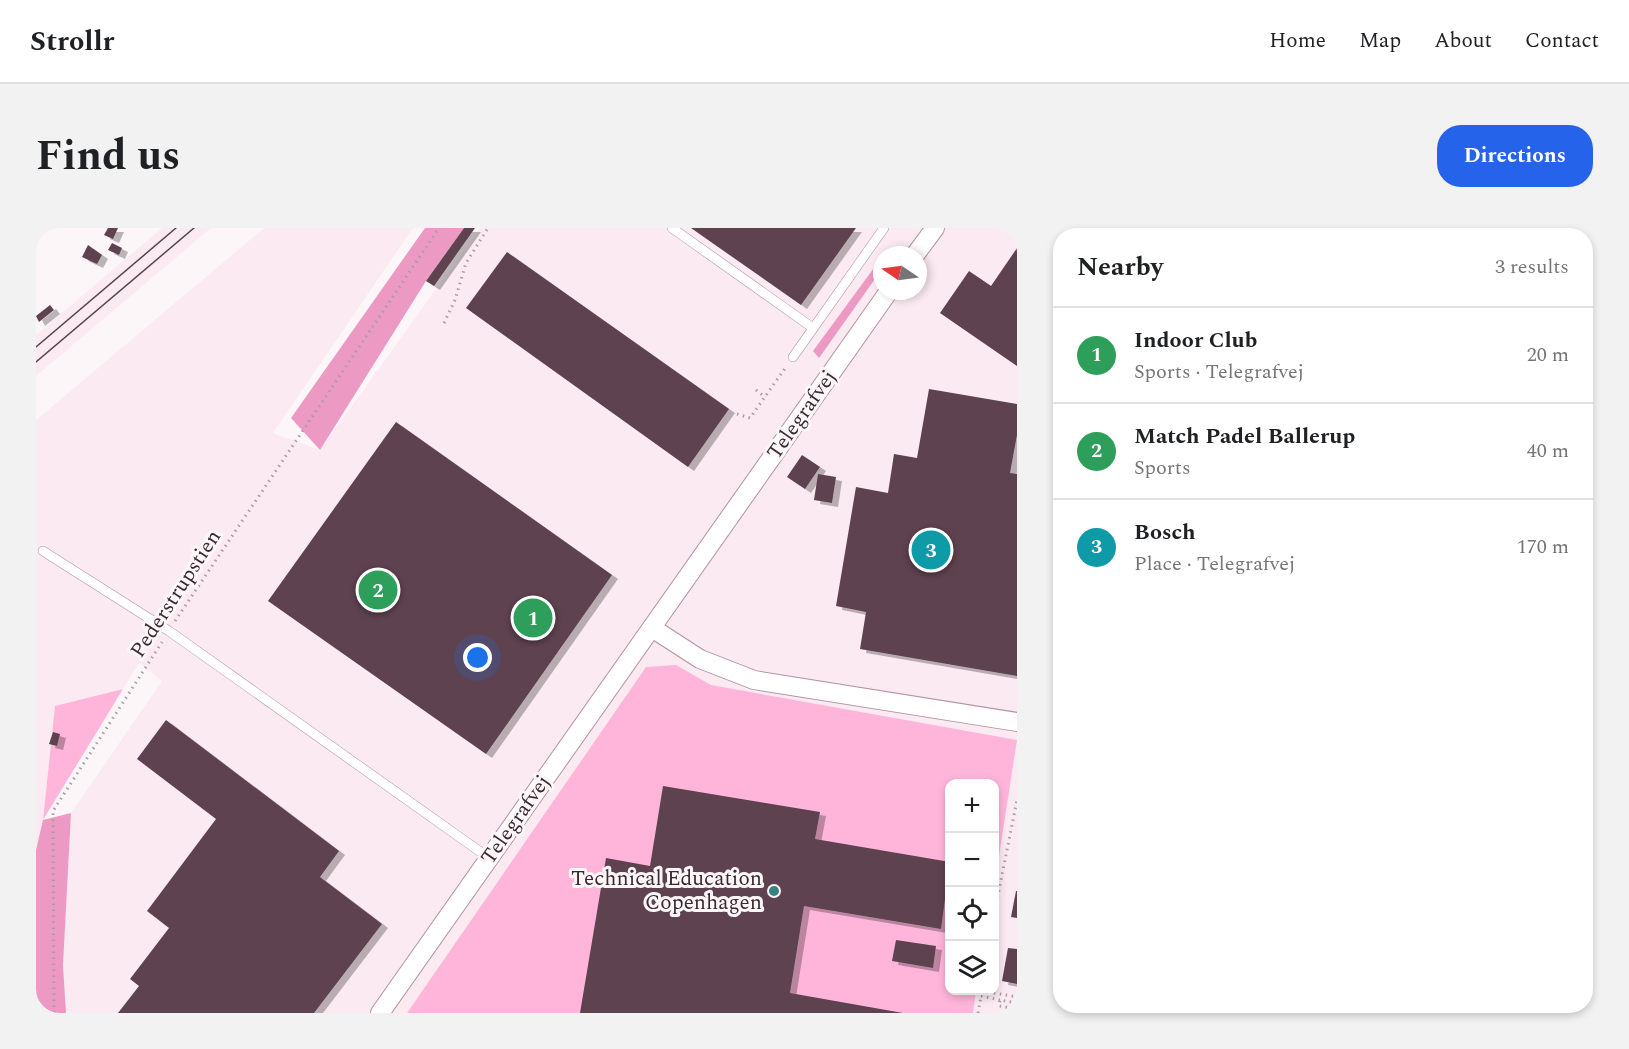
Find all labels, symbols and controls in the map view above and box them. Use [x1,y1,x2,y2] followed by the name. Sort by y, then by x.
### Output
[30,20,114,63] text: Strollr
[1269,25,1326,57] text: Home
[1359,25,1401,57] text: Map
[1434,25,1492,57] text: About
[1525,25,1599,57] text: Contact
[36,125,180,188] text: Find us
[1437,125,1593,187] button: Directions
[873,246,927,300] north arrow
[1077,247,1163,287] text: Nearby
[1495,252,1569,282] text: 3 results
[1134,324,1257,357] text: Indoor Club
[1091,340,1102,370] text: 1
[1527,340,1569,370] text: 20 m
[1134,357,1304,387] text: Sports · Telegrafvej
[759,363,845,467] street label: Telegrafvej
[1134,420,1355,453] text: Match Padel Ballerup
[1091,436,1102,466] text: 2
[1527,436,1569,466] text: 40 m
[1134,453,1191,483] text: Sports
[1134,516,1196,549] text: Bosch
[123,524,229,664] street label: Pederstrupstien
[912,528,950,572] pin: 3
[1091,532,1102,562] text: 3
[1517,532,1569,562] text: 170 m
[1134,549,1295,579] text: Place · Telegrafvej
[358,568,398,613] pin: 2
[514,596,552,640] pin: 1
[463,643,492,672] your location
[473,768,559,872] street label: Telegrafvej
[945,779,999,995] map controls
[945,779,999,833] button: +
[945,833,999,887] button: −
[571,863,762,919] place label: Technical Education Copenhagen
[767,884,781,898] marker: Technical Education Copenhagen
[945,887,999,941] button: locate
[945,941,999,995] button: layers

